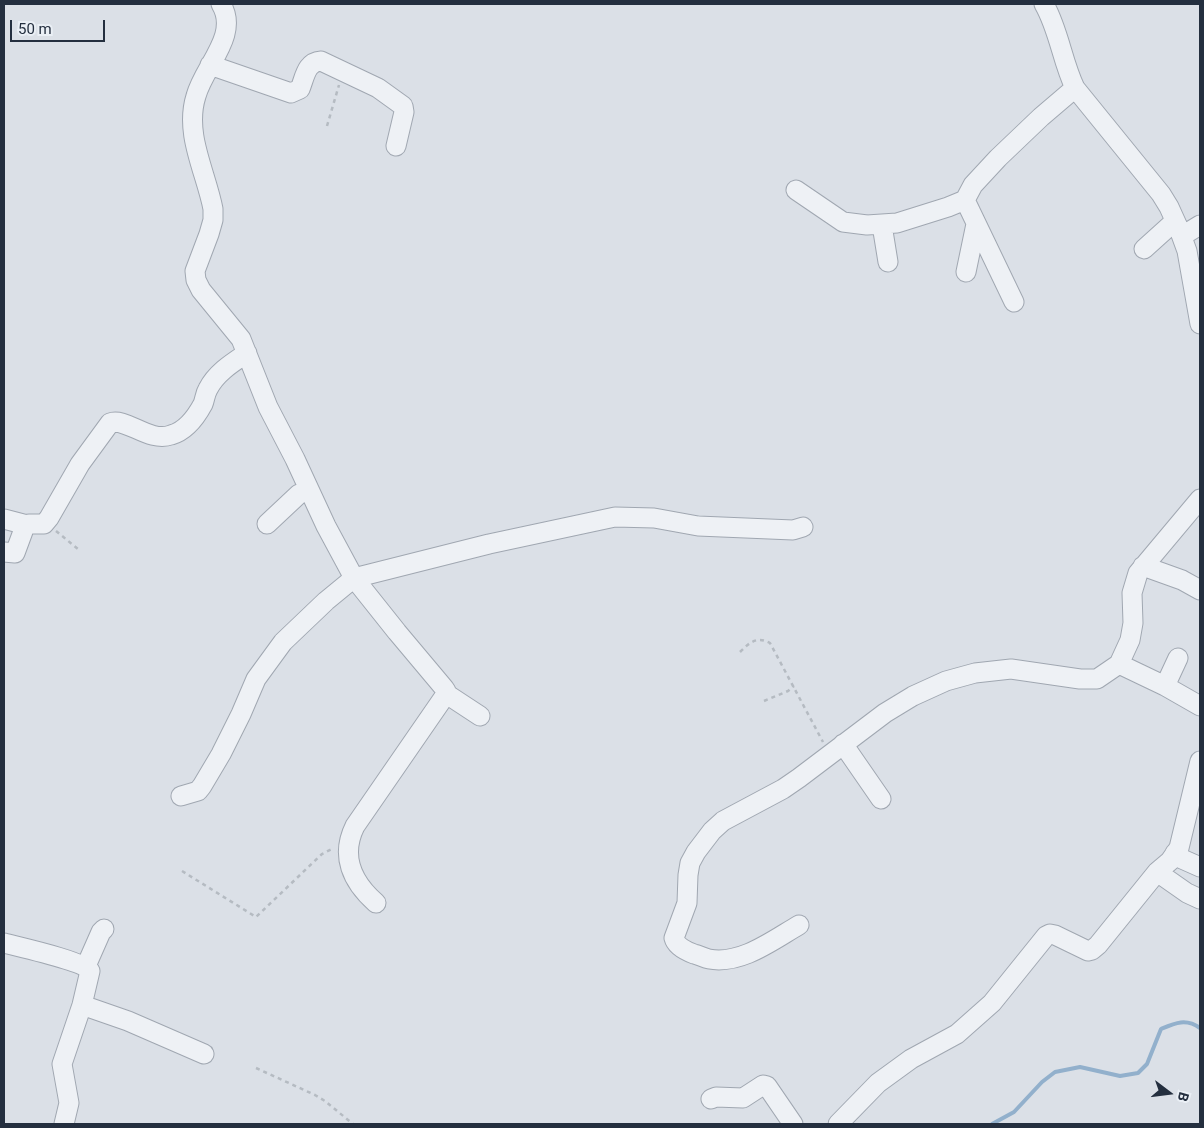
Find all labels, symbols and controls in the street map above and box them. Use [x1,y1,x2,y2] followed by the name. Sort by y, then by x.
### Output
[12,10,108,42] scale bar
[18,20,52,38] text: 50 m
[1144,1068,1194,1118] north arrow
[1175,1090,1192,1103] text: B

